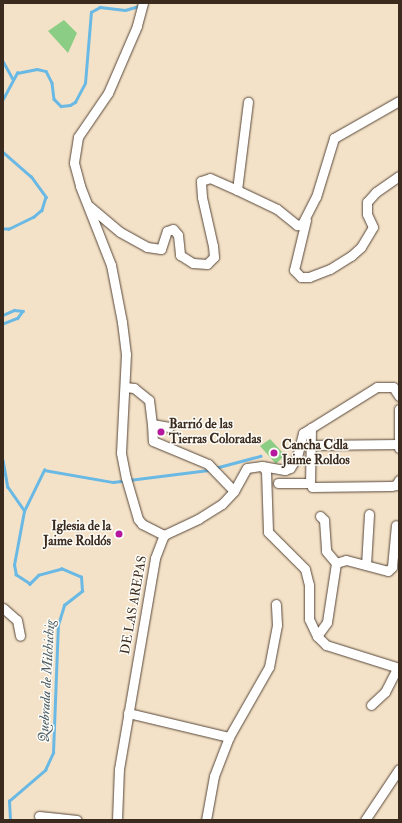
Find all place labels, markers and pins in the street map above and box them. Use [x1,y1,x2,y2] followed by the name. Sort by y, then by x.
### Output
[169,417,261,448] place label: Barrió de las Tierras Coloradas
[156,427,166,437] marker: Barrió de las Tierras Coloradas
[282,438,350,469] place label: Cancha Cdla Jaime Roldos
[269,448,279,458] marker: Cancha Cdla Jaime Roldos
[43,519,111,550] place label: Iglesia de la Jaime Roldós
[114,529,124,539] marker: Iglesia de la Jaime Roldós

